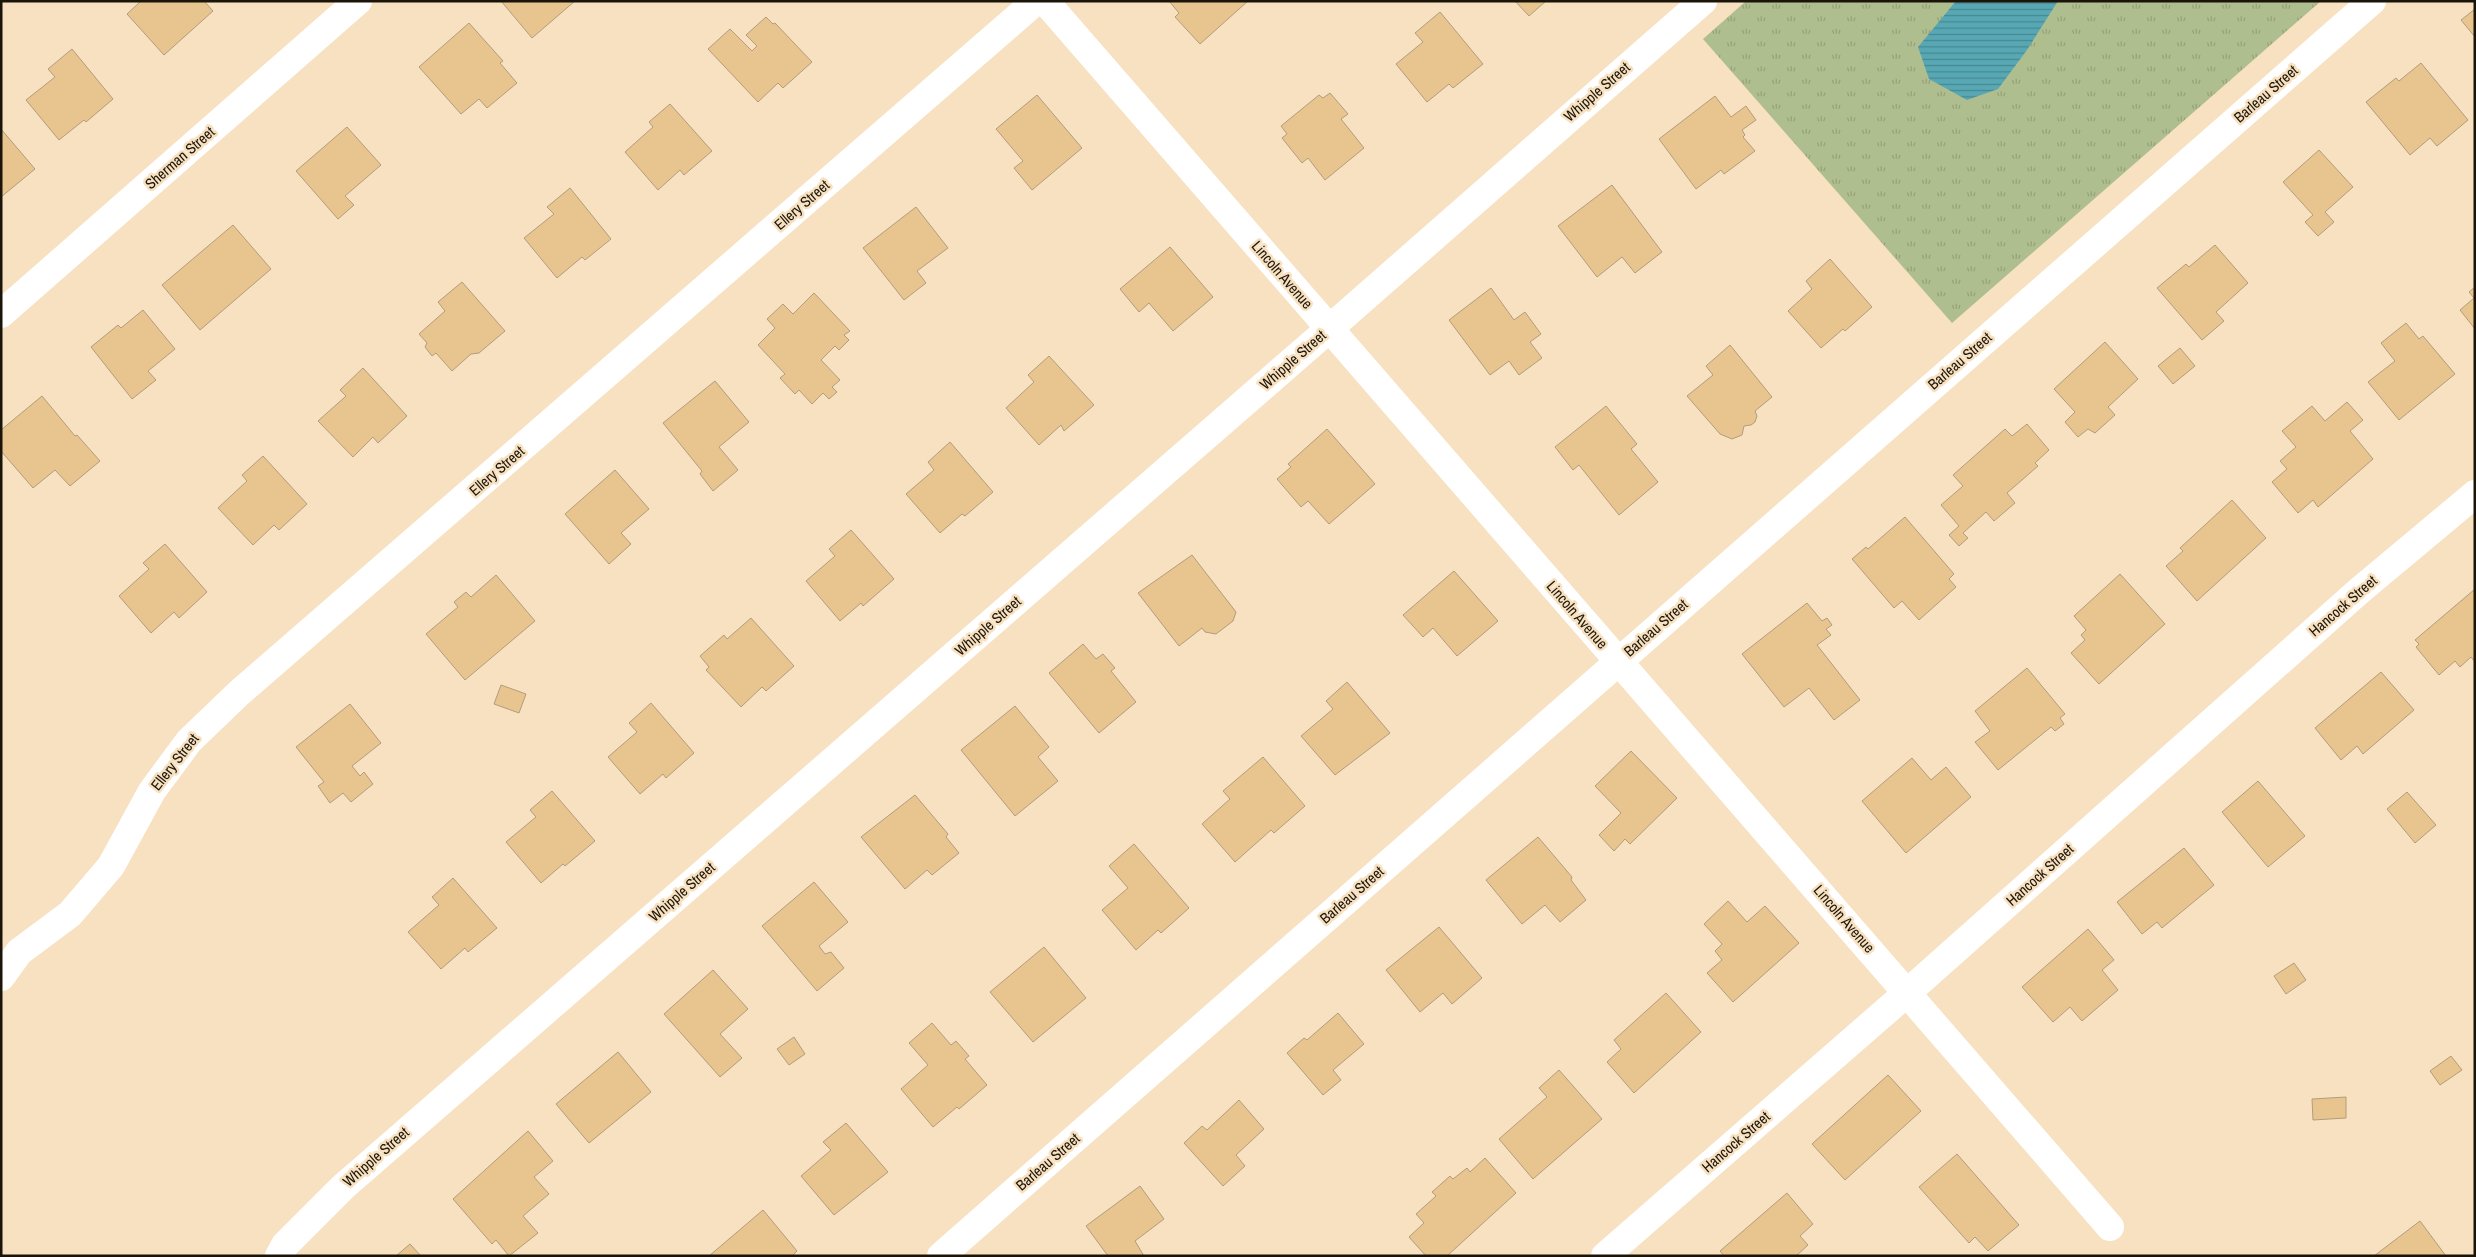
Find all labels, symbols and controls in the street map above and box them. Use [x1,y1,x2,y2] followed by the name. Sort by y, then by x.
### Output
[1559,57,1635,126] street label: Whipple Street
[2229,60,2303,127] street label: Barleau Street
[140,121,220,194] street label: Sherman Street
[770,174,834,235] street label: Ellery Street
[1247,236,1318,313] street label: Lincoln Avenue
[1255,325,1331,394] street label: Whipple Street
[1923,327,1997,394] street label: Barleau Street
[465,440,529,501] street label: Ellery Street
[2304,570,2382,641] street label: Hancock Street
[1542,576,1613,653] street label: Lincoln Avenue
[950,591,1026,660] street label: Whipple Street
[1619,594,1693,661] street label: Barleau Street
[146,728,204,795] street label: Ellery Street
[2001,838,2078,911] street label: Hancock Street
[644,857,720,926] street label: Whipple Street
[1315,861,1389,928] street label: Barleau Street
[1809,880,1880,957] street label: Lincoln Avenue
[1697,1106,1775,1177] street label: Hancock Street
[338,1122,414,1191] street label: Whipple Street
[1011,1128,1085,1195] street label: Barleau Street

